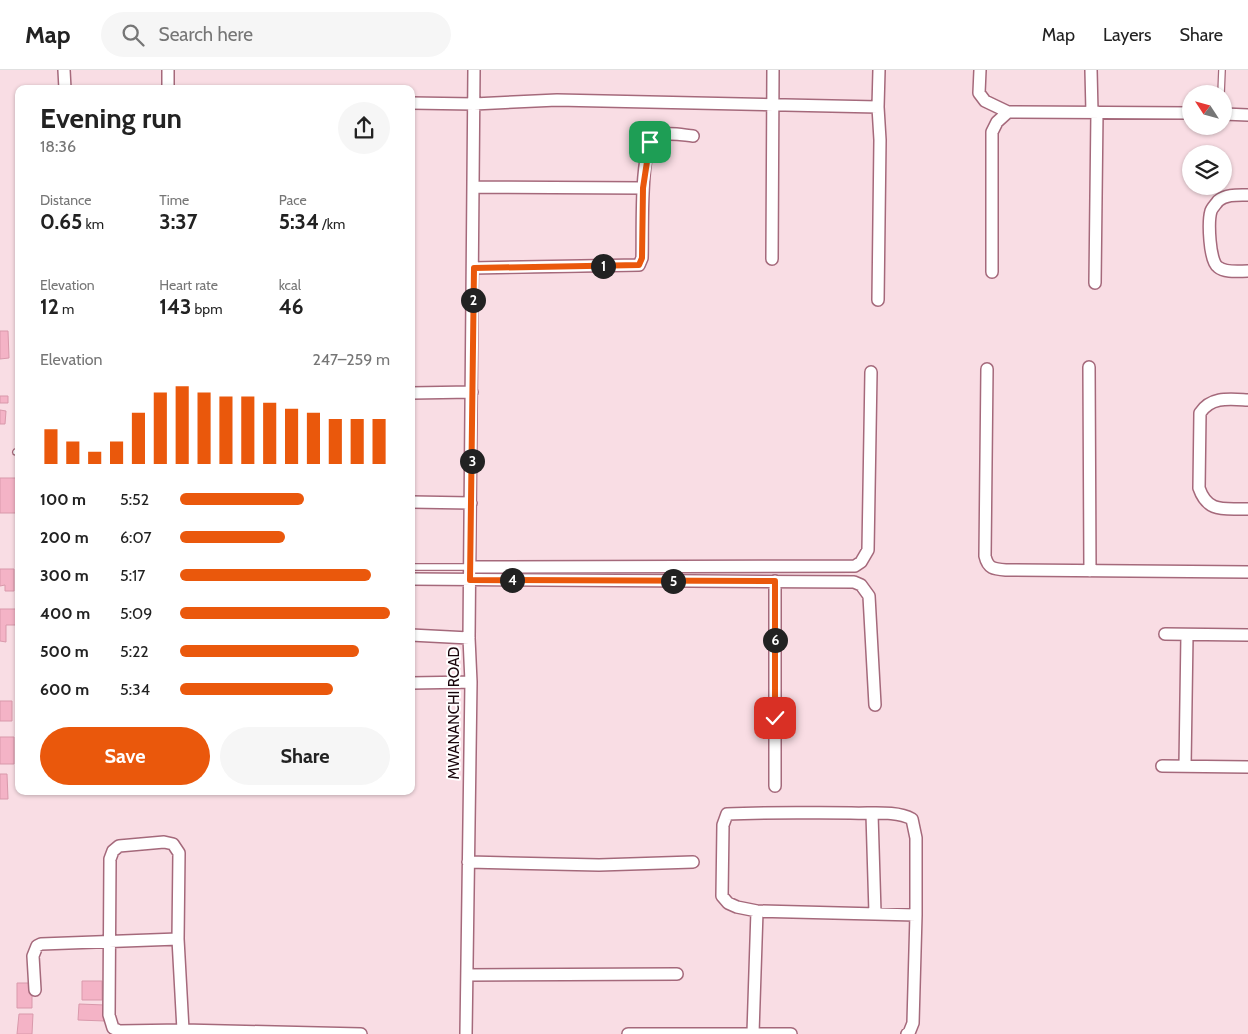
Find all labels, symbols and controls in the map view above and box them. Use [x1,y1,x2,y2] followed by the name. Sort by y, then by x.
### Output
[101,12,451,57] search box
[25,20,71,49] text: Map
[119,21,147,49] icon: search
[159,23,253,46] text: Search here
[1042,24,1075,46] text: Map
[1103,24,1152,46] text: Layers
[1180,24,1223,46] text: Share
[1182,85,1232,135] north arrow
[1182,85,1232,195] map controls
[40,101,182,135] text: Evening run
[338,102,390,154] button: share
[629,121,671,163] pin
[636,128,664,156] icon: arrive
[40,137,76,156] text: 18:36
[1182,145,1232,195] button: layers
[40,191,92,209] text: Distance
[159,191,189,209] text: Time
[279,191,307,209] text: Pace
[40,209,82,234] text: 0.65
[159,209,197,234] text: 3:37
[279,209,319,234] text: 5:34
[82,215,104,233] text: km
[319,215,345,233] text: /km
[590,254,616,278] pin: 1
[601,257,606,275] text: 1
[40,276,95,294] text: Elevation
[159,276,218,294] text: Heart rate
[279,276,301,294] text: kcal
[460,288,486,312] pin: 2
[470,291,477,309] text: 2
[40,294,59,319] text: 12
[159,294,191,319] text: 143
[279,294,304,319] text: 46
[59,300,74,318] text: m
[191,300,222,318] text: bpm
[40,350,103,369] text: Elevation
[312,350,390,369] text: 247–259 m
[460,448,484,474] pin: 3
[469,452,476,470] text: 3
[40,490,86,509] text: 100 m
[120,490,149,509] text: 5:52
[40,528,89,547] text: 200 m
[120,528,151,547] text: 6:07
[40,566,89,585] text: 300 m
[120,566,145,585] text: 5:17
[500,568,524,592] pin: 4
[660,568,686,594] pin: 5
[508,571,517,589] text: 4
[670,572,677,590] text: 5
[40,604,90,623] text: 400 m
[120,604,152,623] text: 5:09
[762,628,788,652] pin: 6
[772,631,779,649] text: 6
[40,642,89,661] text: 500 m
[120,642,149,661] text: 5:22
[445,647,463,779] street label: MWANANCHI ROAD
[40,680,89,699] text: 600 m
[120,680,150,699] text: 5:34
[754,697,796,739] pin
[761,704,789,732] icon: check
[40,727,210,785] button: Save
[220,727,390,785] button: Share

